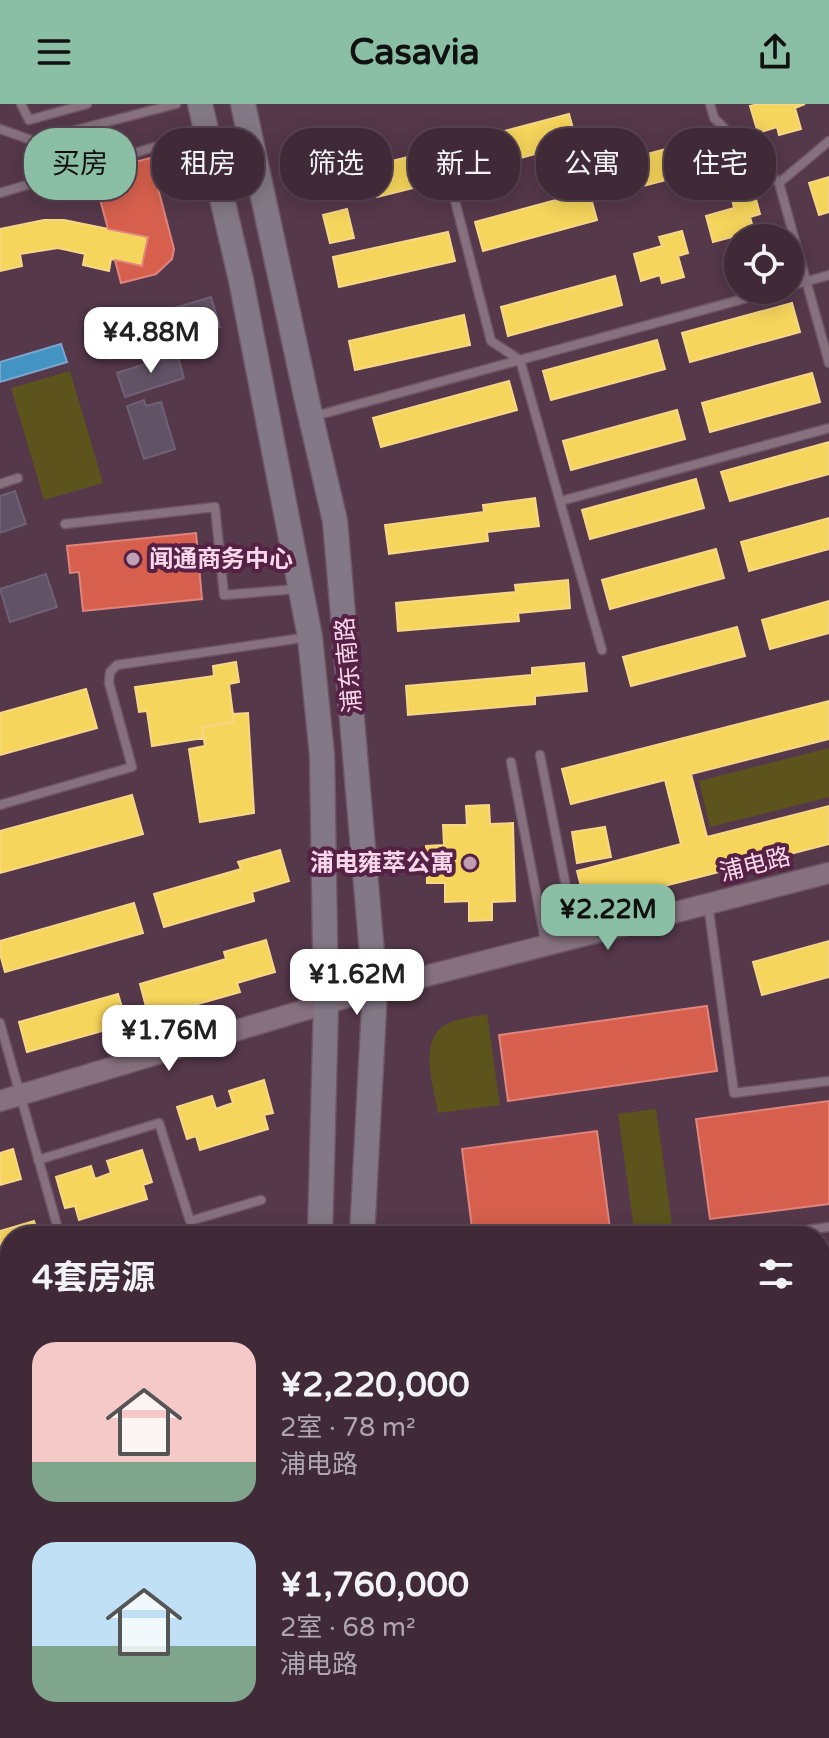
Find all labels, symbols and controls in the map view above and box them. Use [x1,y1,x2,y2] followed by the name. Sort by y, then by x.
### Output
[32,30,76,74] icon: menu
[753,30,797,74] icon: share
[349,31,480,74] text: Casavia
[24,128,136,200] chip: 买房
[152,128,264,200] chip: 租房
[280,128,392,200] chip: 筛选
[408,128,520,200] chip: 新上
[536,128,648,200] chip: 公寓
[664,128,776,200] chip: 住宅
[724,224,804,304] map controls
[724,224,804,304] button: locate
[86,307,216,375] pin: ¥4.88M
[102,317,200,348] text: ¥4.88M
[149,545,293,574] place label: 闻通商务中心
[124,550,142,568] marker: 闻通商务中心
[330,616,368,714] street label: 浦东南路
[717,842,793,888] street label: 浦电路
[310,849,454,878] place label: 浦电雍萃公寓
[461,854,479,872] marker: 浦电雍萃公寓
[543,884,673,952] pin: ¥2.22M
[559,894,657,925] text: ¥2.22M
[292,949,422,1017] pin: ¥1.62M
[308,959,406,990] text: ¥1.62M
[104,1005,234,1073] pin: ¥1.76M
[120,1015,218,1046] text: ¥1.76M
[754,1252,798,1296] icon: filters
[32,1258,155,1299] text: 4套房源
[280,1365,470,1406] text: ¥2,220,000
[96,1374,192,1470] icon: home
[280,1412,416,1443] text: 2室 · 78 m²
[280,1449,358,1480] text: 浦电路
[280,1565,469,1606] text: ¥1,760,000
[96,1574,192,1670] icon: home
[280,1612,416,1643] text: 2室 · 68 m²
[280,1649,358,1680] text: 浦电路

